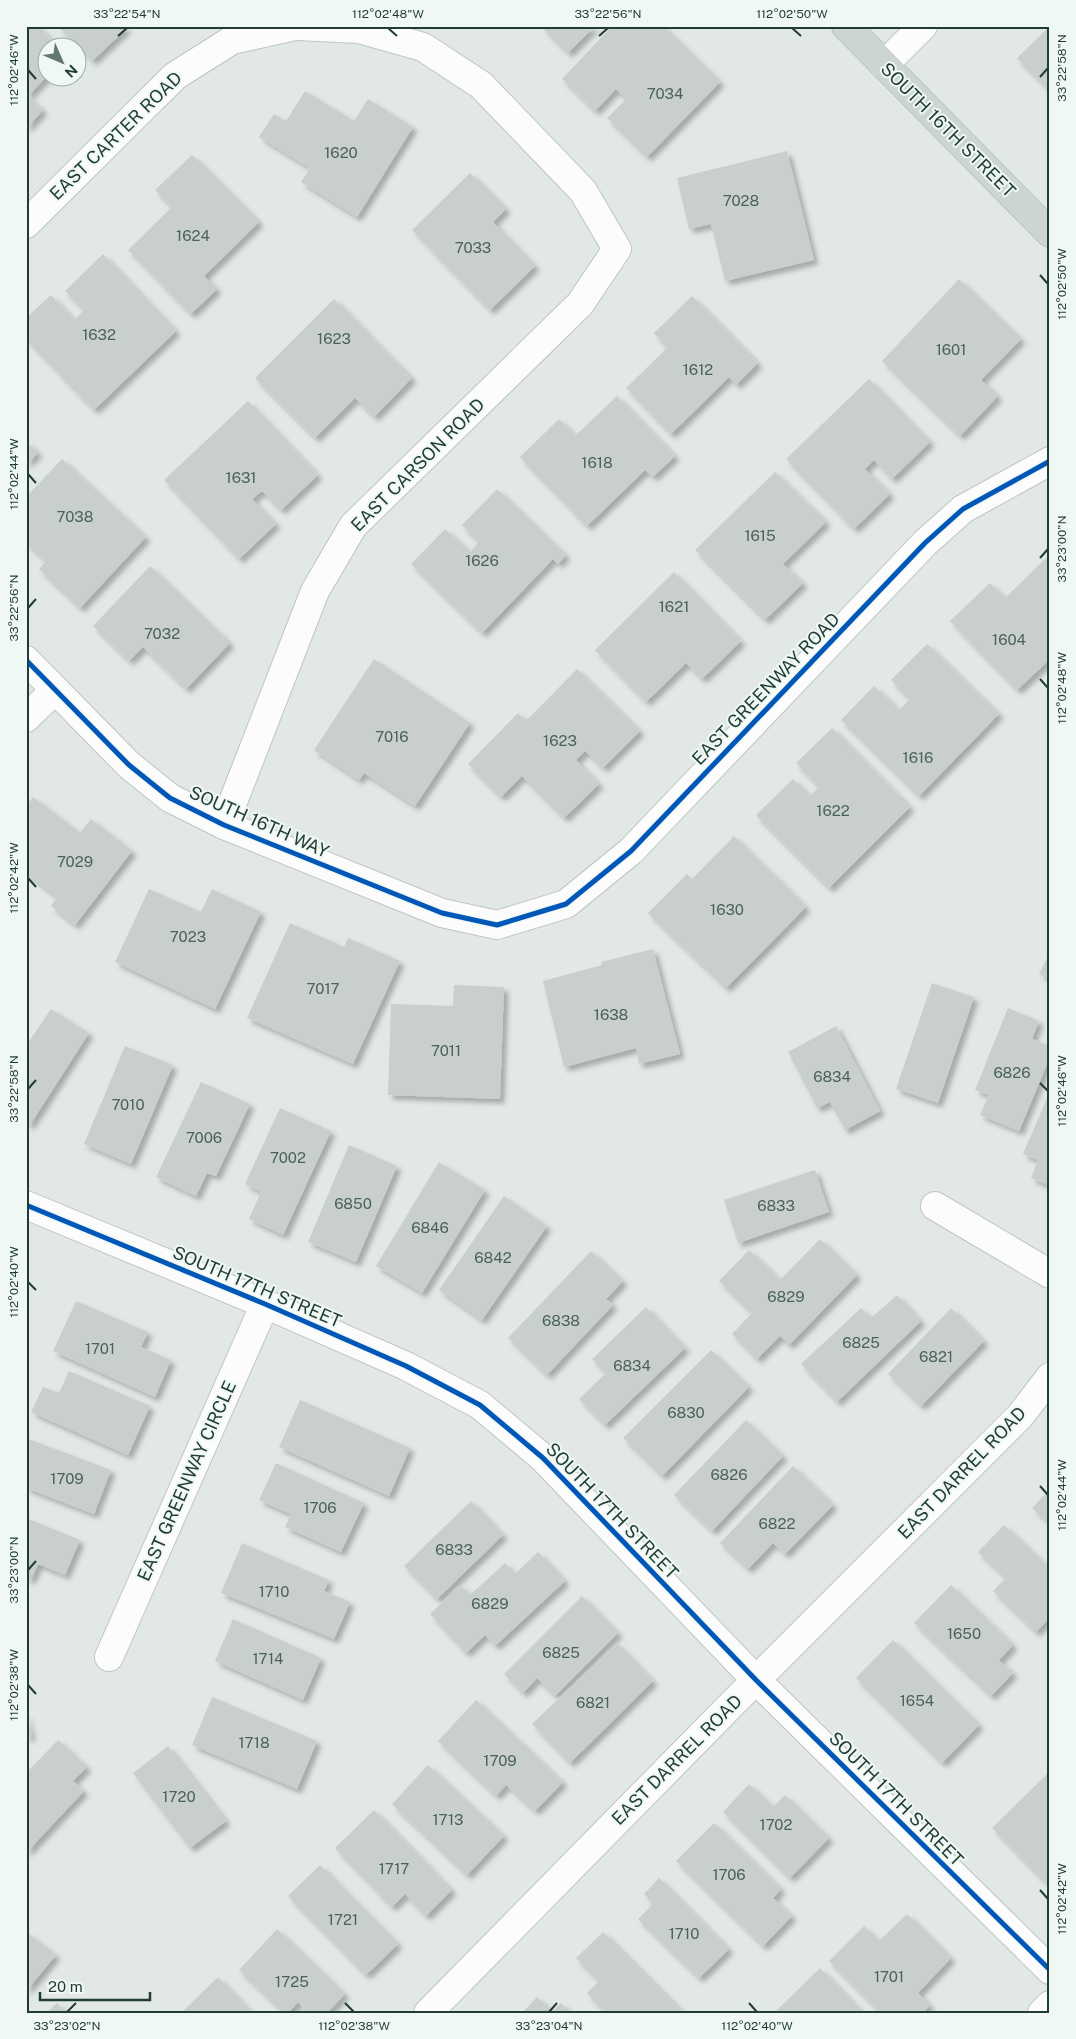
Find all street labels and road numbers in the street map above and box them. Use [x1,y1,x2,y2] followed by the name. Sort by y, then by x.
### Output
[877,58,1020,202] street label: SOUTH 16TH STREET
[45,67,186,204] street label: EAST CARTER ROAD
[347,394,489,536] street label: EAST CARSON ROAD
[687,608,844,769] street label: EAST GREENWAY ROAD
[186,781,332,862] street label: SOUTH 16TH WAY
[170,1241,345,1332] street label: SOUTH 17TH STREET
[133,1377,240,1584] street label: EAST GREENWAY CIRCLE
[893,1402,1030,1543] street label: EAST DARREL ROAD
[542,1438,683,1583] street label: SOUTH 17TH STREET
[607,1690,746,1829] street label: EAST DARREL ROAD
[825,1727,968,1870] street label: SOUTH 17TH STREET

